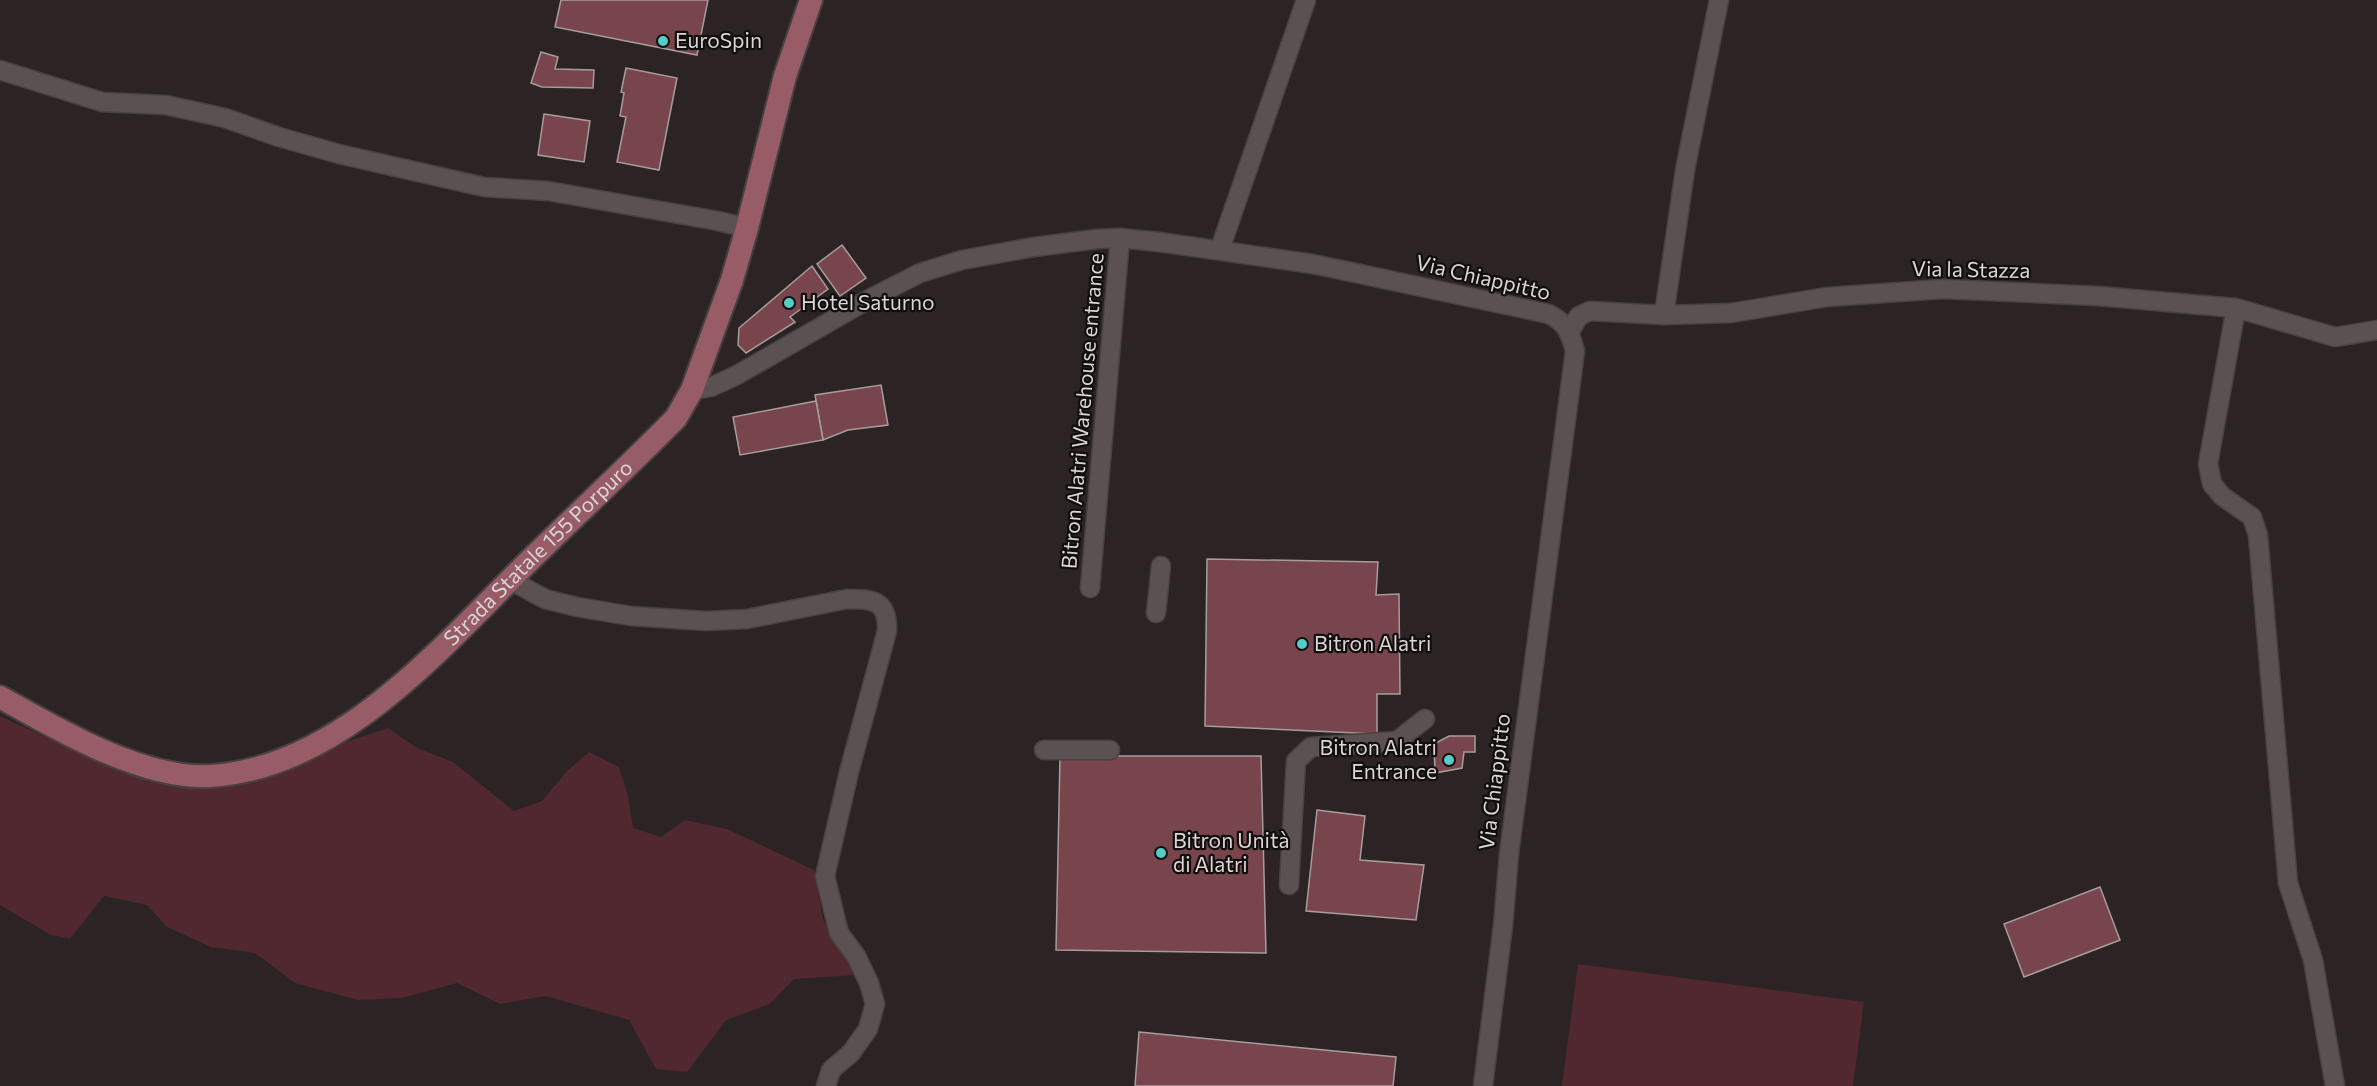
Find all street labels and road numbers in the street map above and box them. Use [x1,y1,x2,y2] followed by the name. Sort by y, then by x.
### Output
[1414,249,1553,304] street label: Via Chiappitto
[1055,252,1108,570] street label: Bitron Alatri Warehouse entrance
[1911,255,2031,282] street label: Via la Stazza
[438,454,637,650] street label: Strada Statale 155 Porpuro
[1473,712,1514,852] street label: Via Chiappitto

